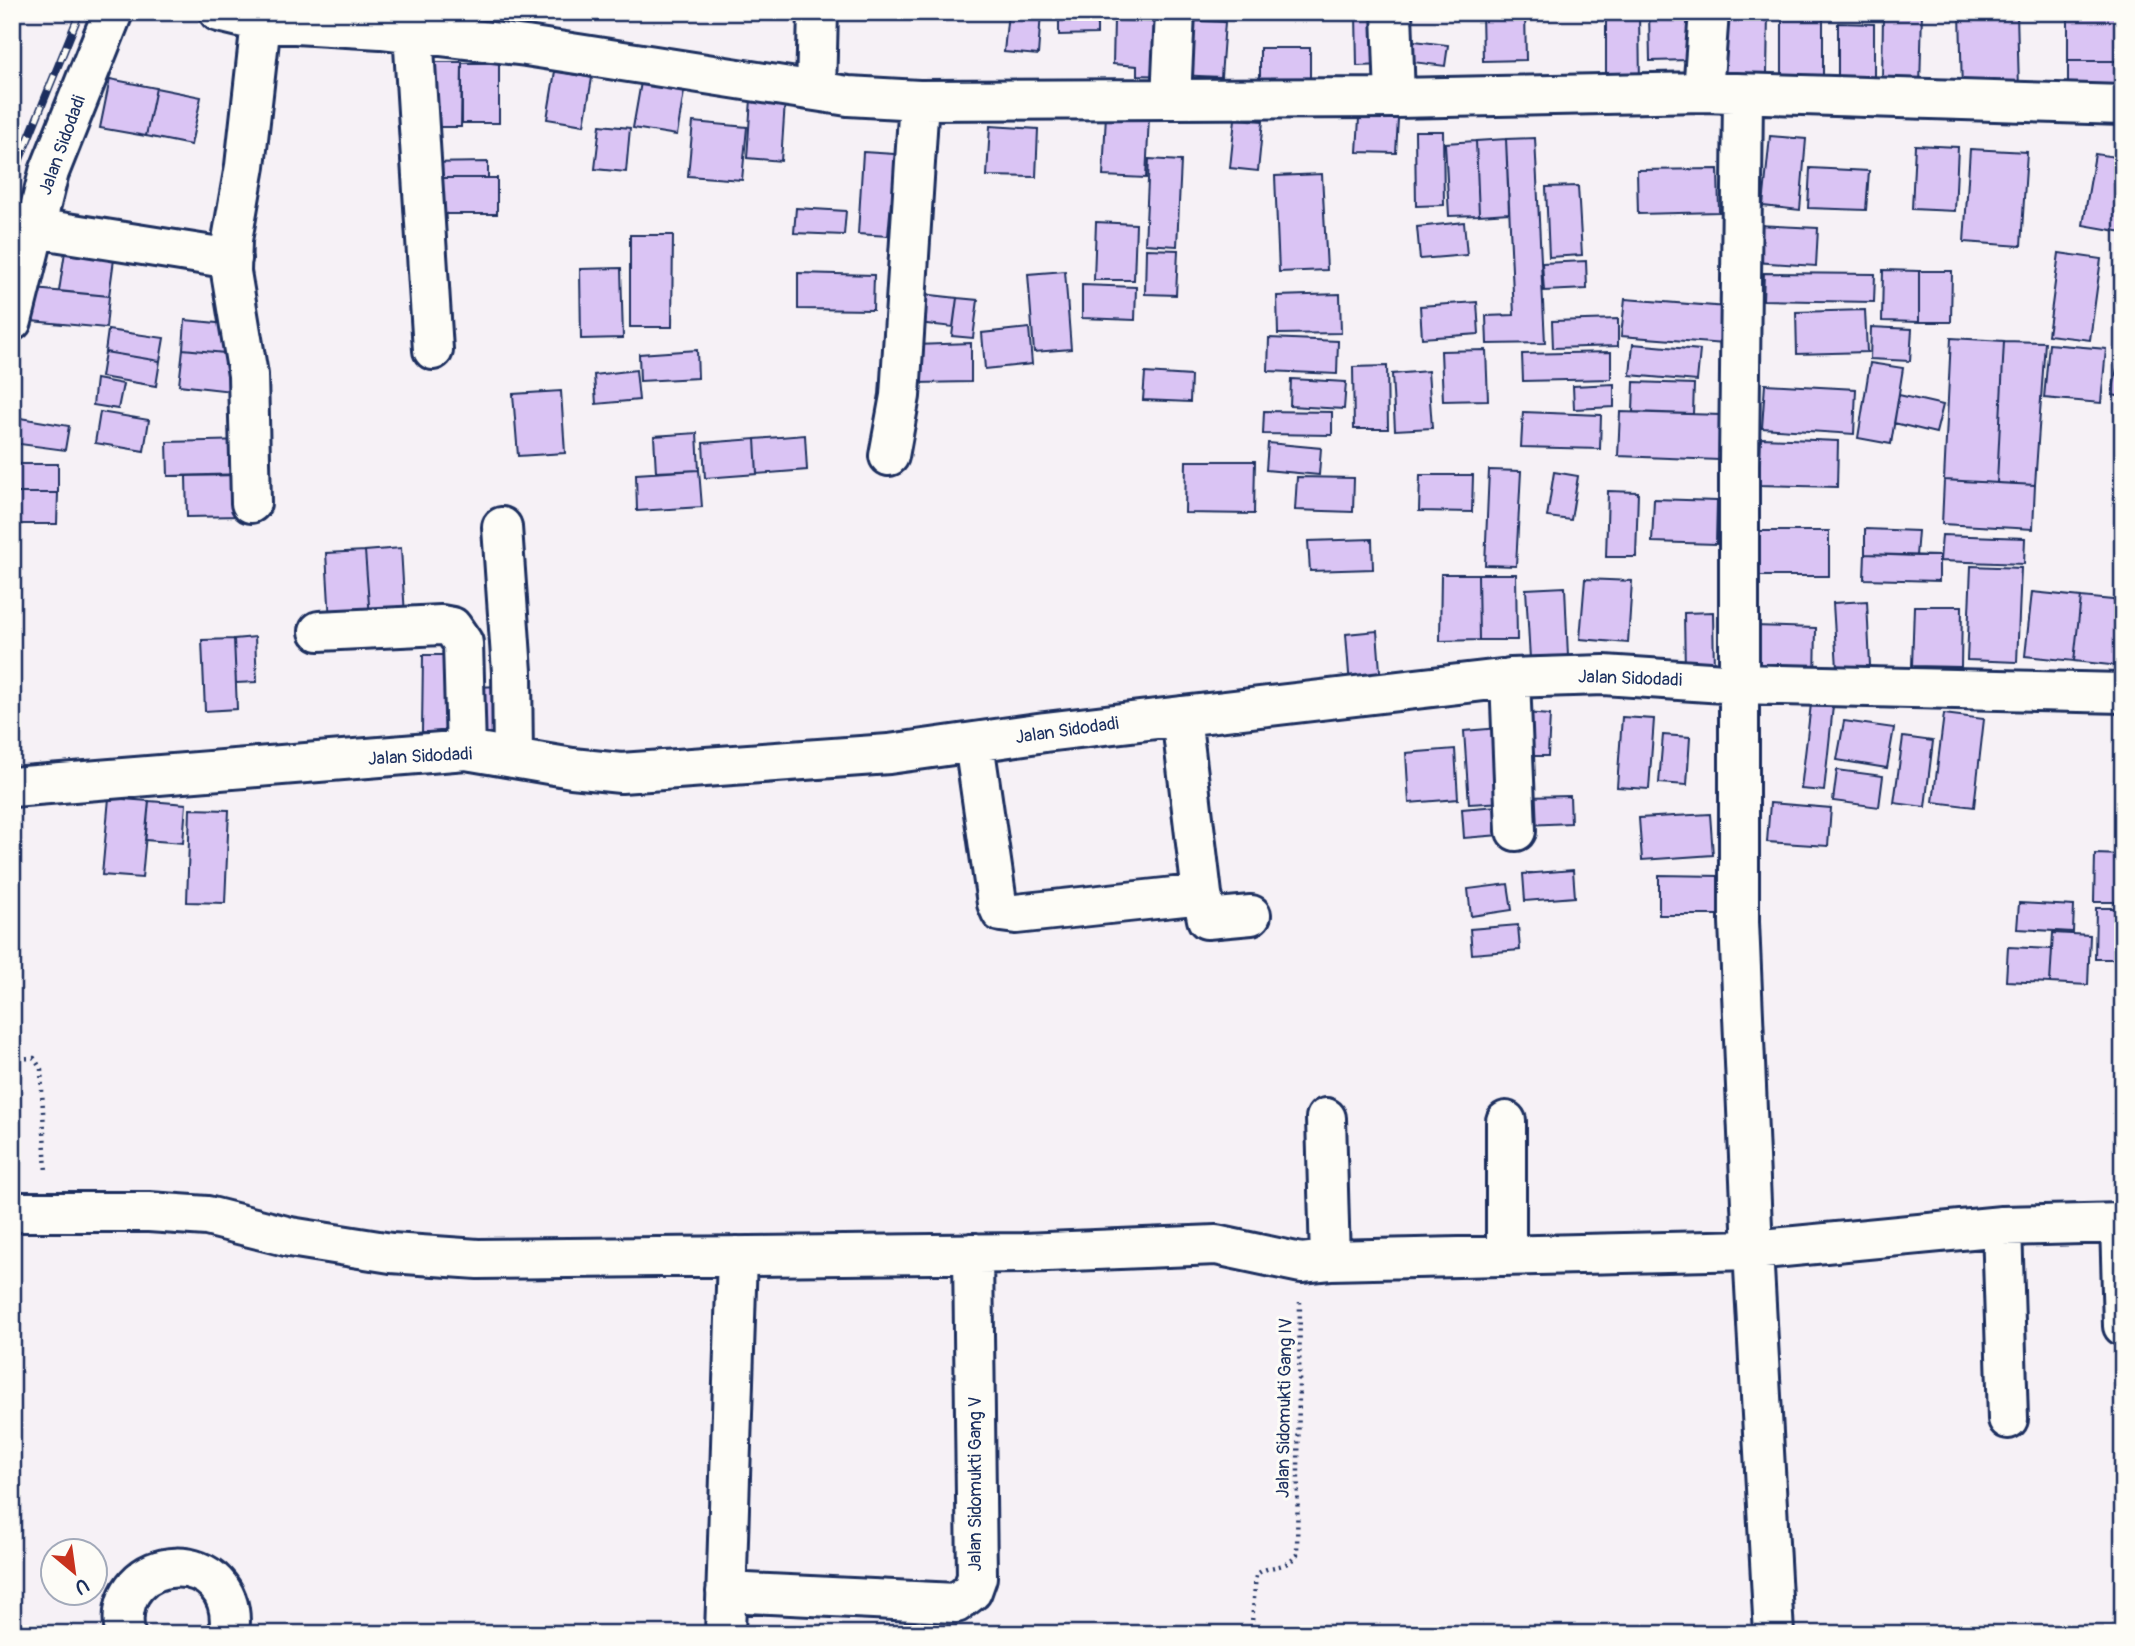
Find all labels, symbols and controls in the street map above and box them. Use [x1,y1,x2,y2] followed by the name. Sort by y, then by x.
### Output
[34,92,91,198] street label: Jalan Sidodadi
[1577,665,1682,692] street label: Jalan Sidodadi
[1014,712,1120,749] street label: Jalan Sidodadi
[367,742,473,771] street label: Jalan Sidodadi
[1271,1318,1298,1498] street label: Jalan Sidomukti Gang IV
[964,1396,987,1572] street label: Jalan Sidomukti Gang V
[38,1538,108,1608] north arrow
[70,1572,93,1600] text: U

